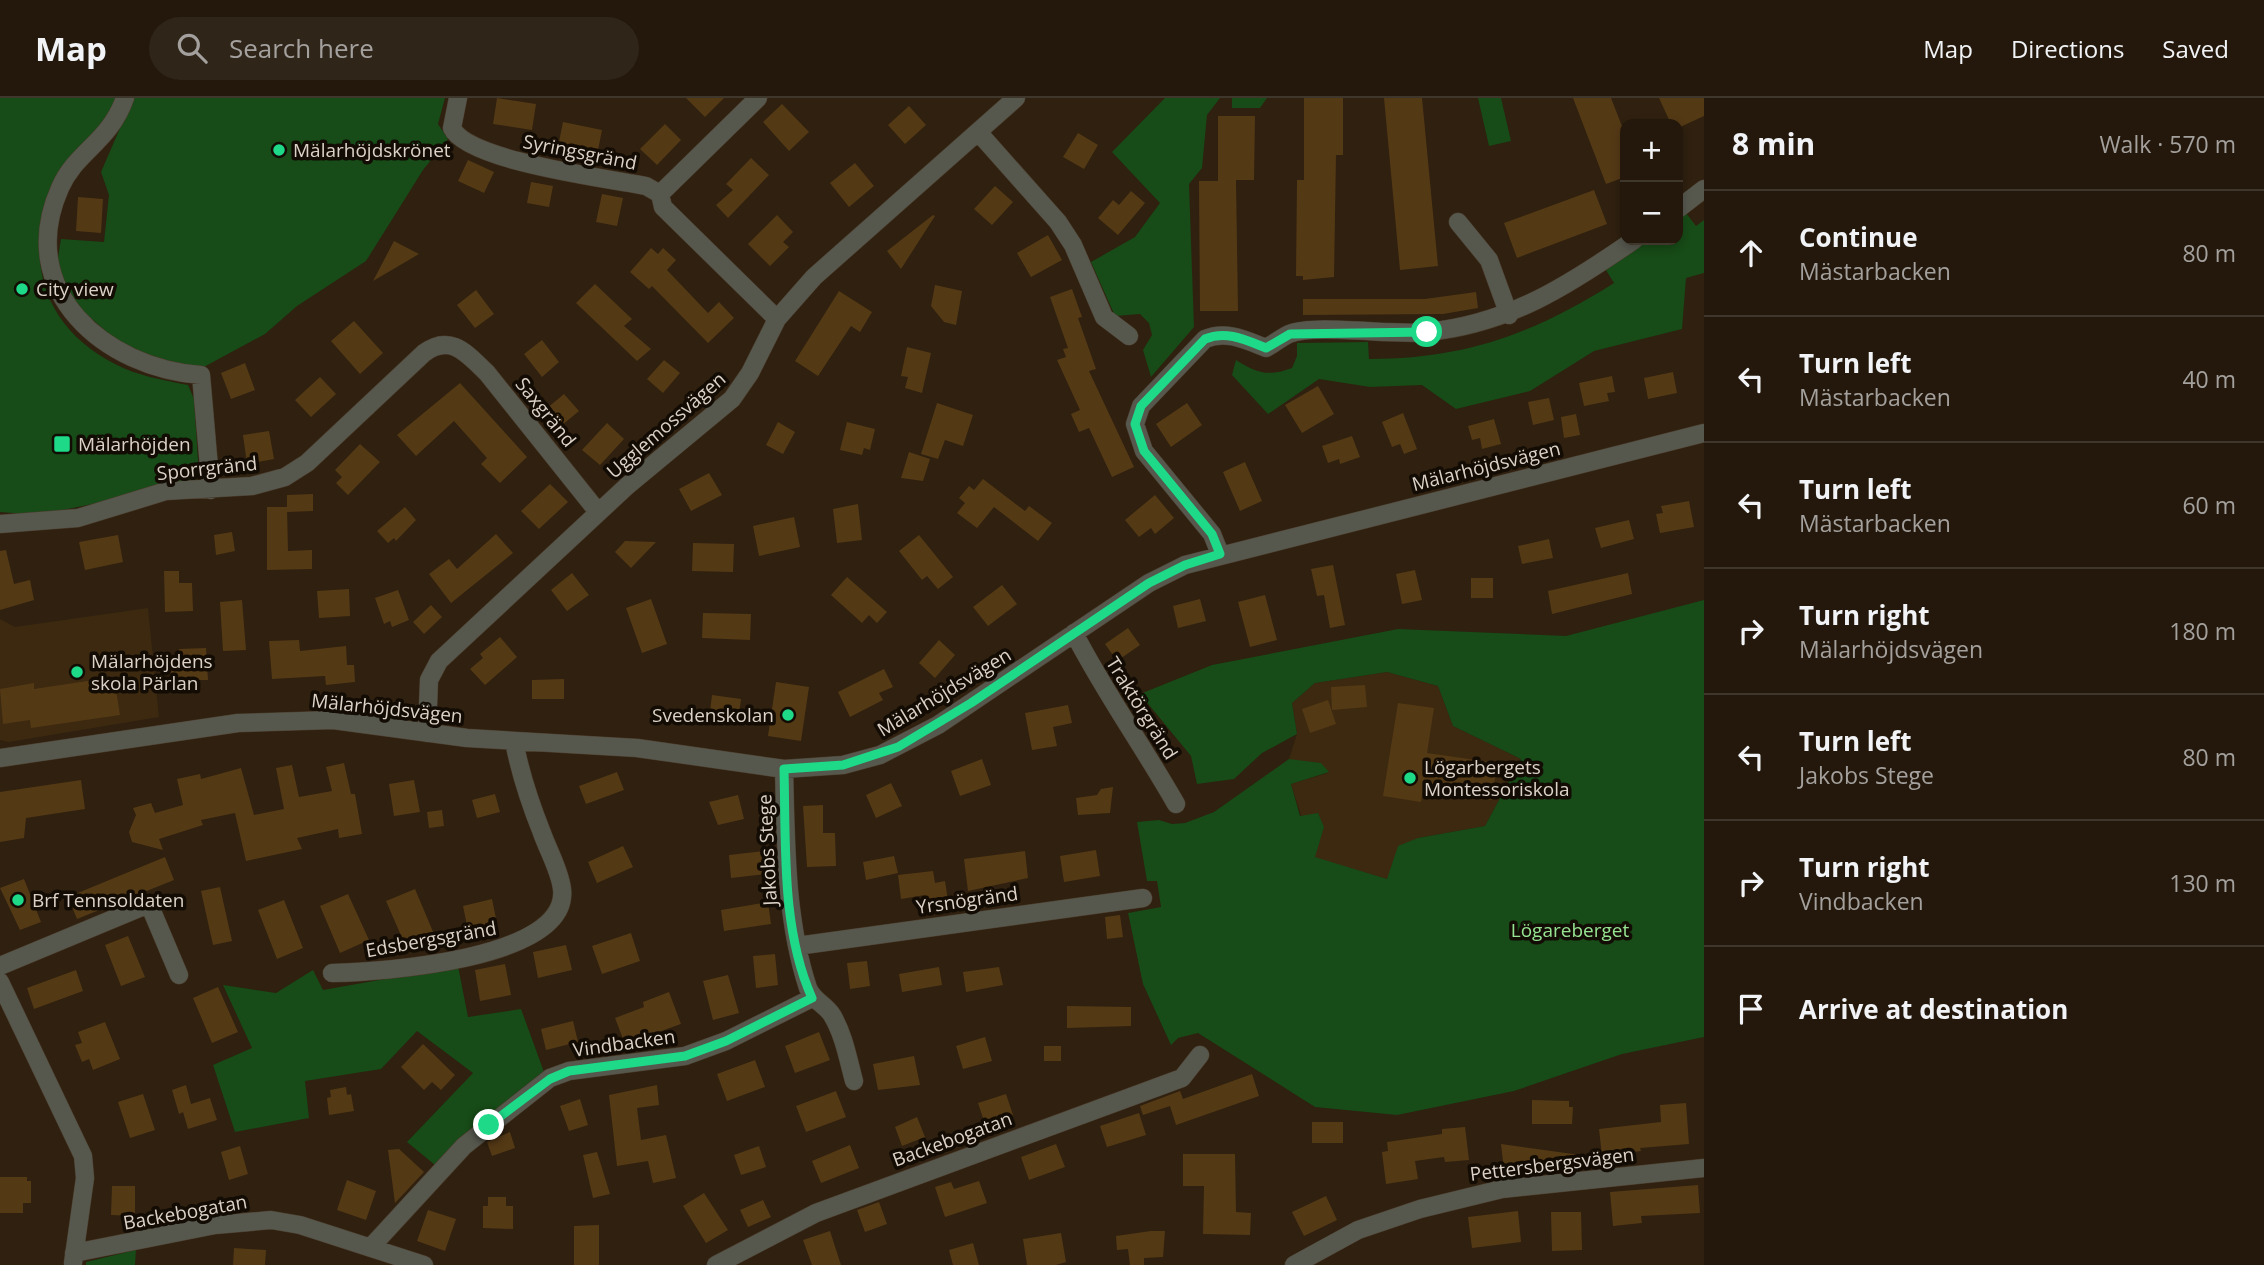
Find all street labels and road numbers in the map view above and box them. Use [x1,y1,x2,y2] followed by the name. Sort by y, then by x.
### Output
[521,128,639,176] street label: Syringsgränd
[601,366,731,484] street label: Ugglemossvägen
[510,372,582,452] street label: Saxgränd
[1409,435,1563,497] street label: Mälarhöjdsvägen
[155,450,259,486] street label: Sporrgränd
[872,642,1016,742] street label: Mälarhöjdsvägen
[1100,652,1184,764] street label: Traktörgränd
[310,687,464,729] street label: Mälarhöjdsvägen
[751,794,783,908] street label: Jakobs Stege
[914,880,1020,920] street label: Yrsnögränd
[363,915,499,963] street label: Edsbergsgränd
[571,1023,677,1063] street label: Vindbacken
[889,1105,1015,1173] street label: Backebogatan
[1468,1141,1636,1187] street label: Pettersbergsvägen
[121,1188,249,1236] street label: Backebogatan

